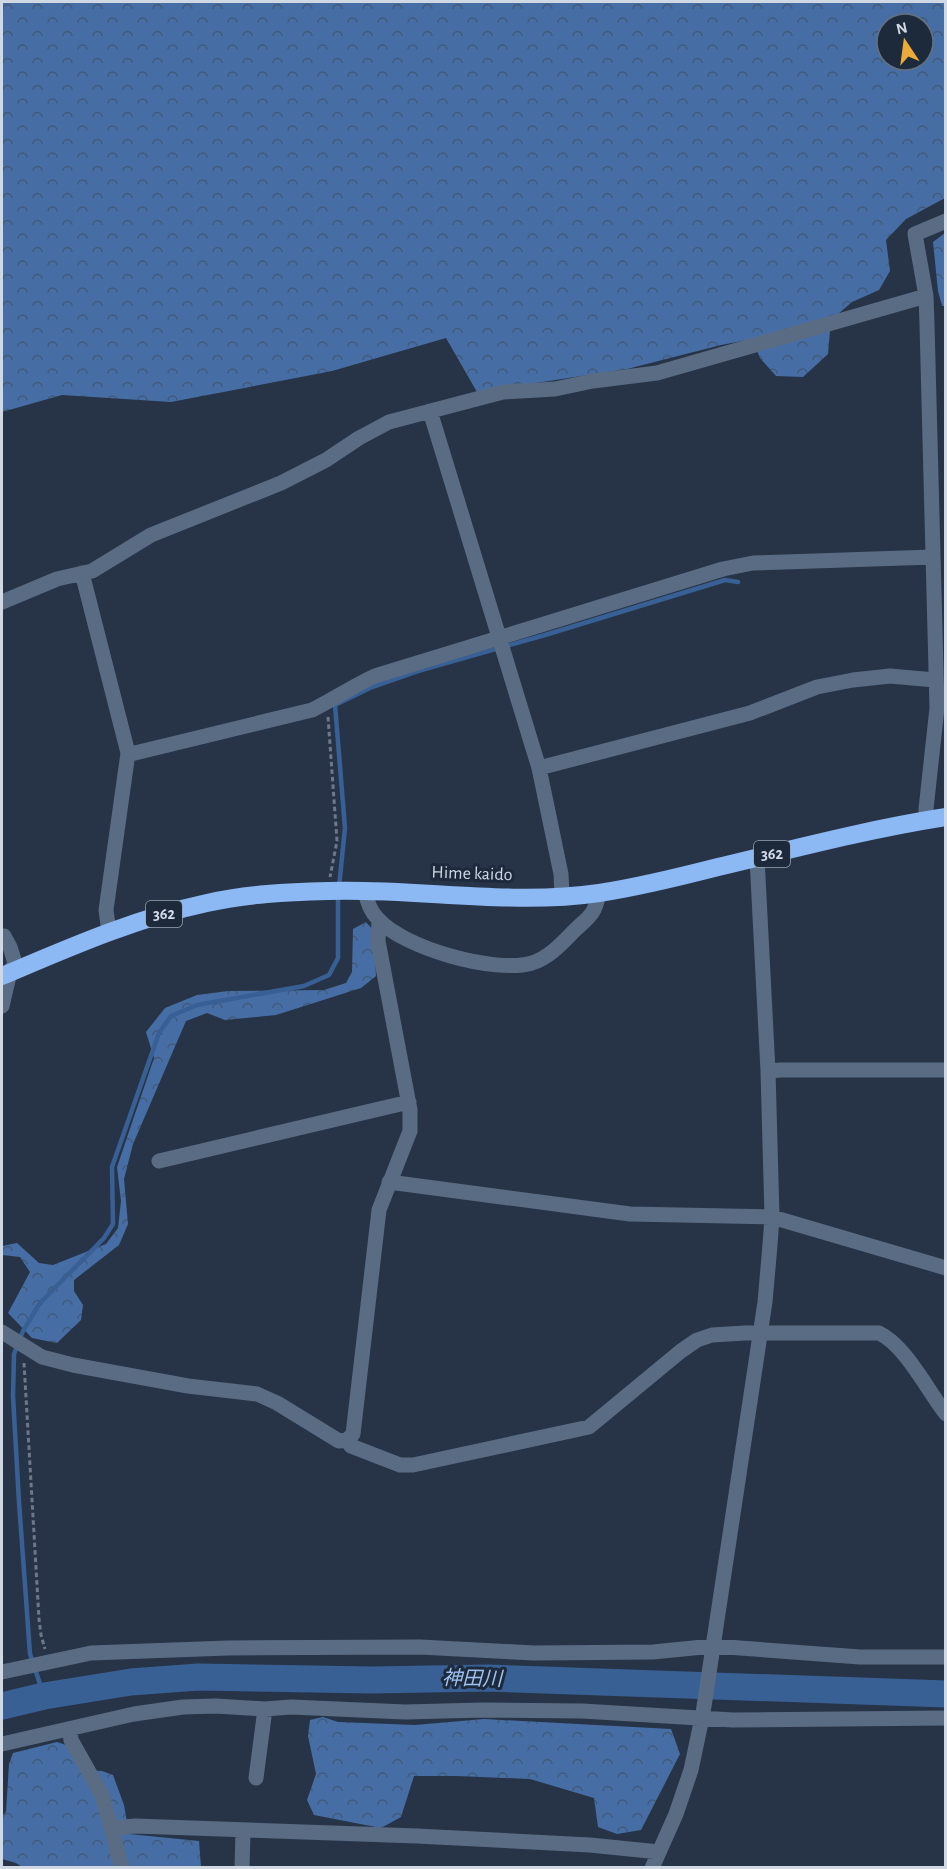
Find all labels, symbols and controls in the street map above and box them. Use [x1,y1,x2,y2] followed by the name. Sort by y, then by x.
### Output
[875,12,935,72] north arrow
[895,19,909,37] text: N
[754,841,790,867] road number: 362
[431,864,513,884] street label: Hime kaido
[146,901,182,927] road number: 362
[442,1667,504,1690] water label: 神田川

